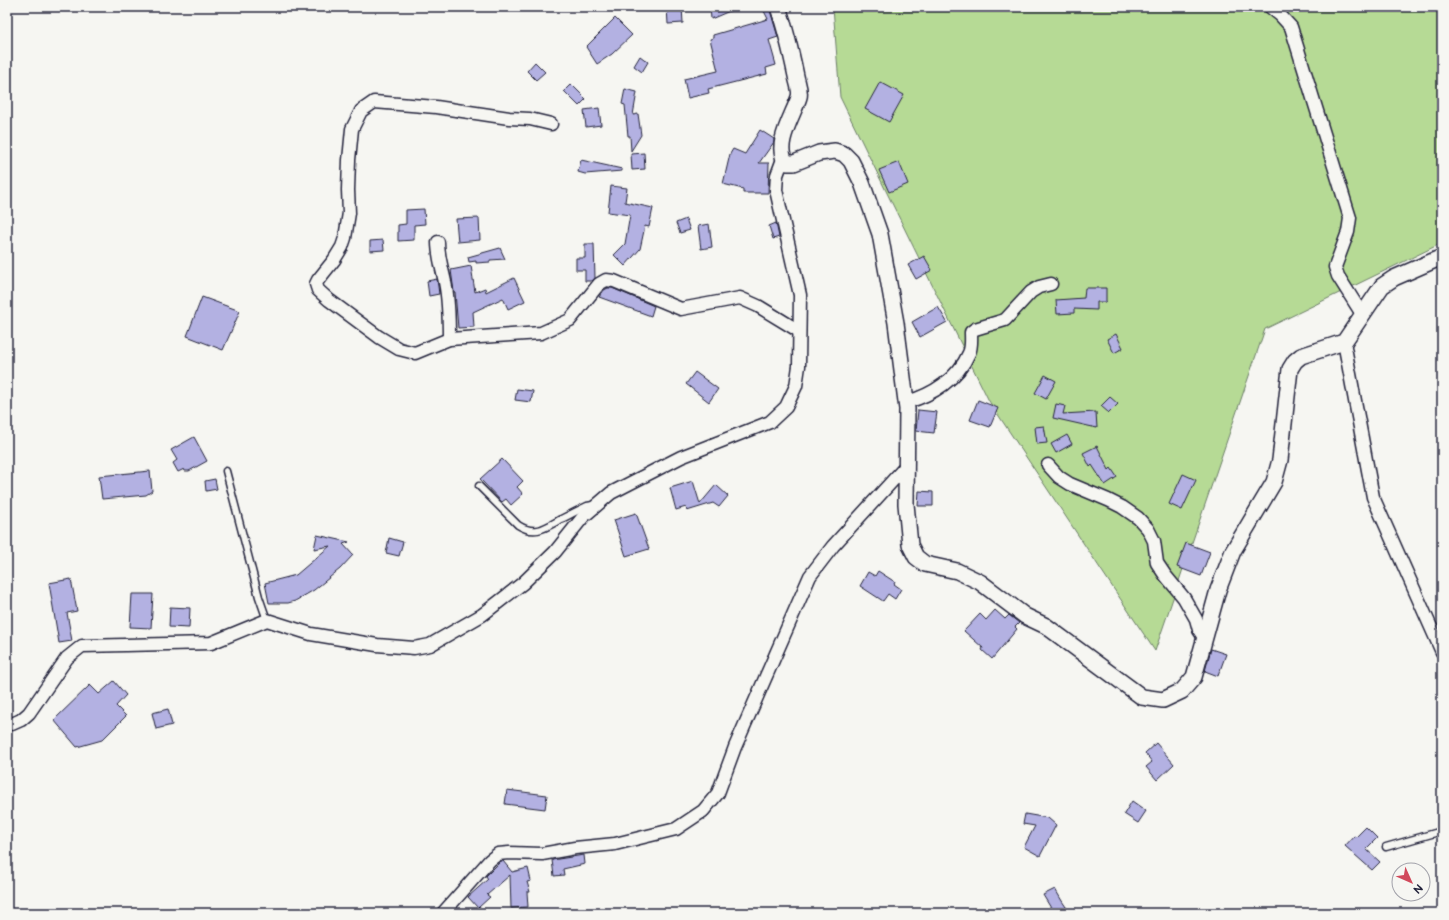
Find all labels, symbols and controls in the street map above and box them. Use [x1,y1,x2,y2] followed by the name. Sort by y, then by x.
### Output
[1391,862,1431,902] north arrow
[1410,881,1425,896] text: N

